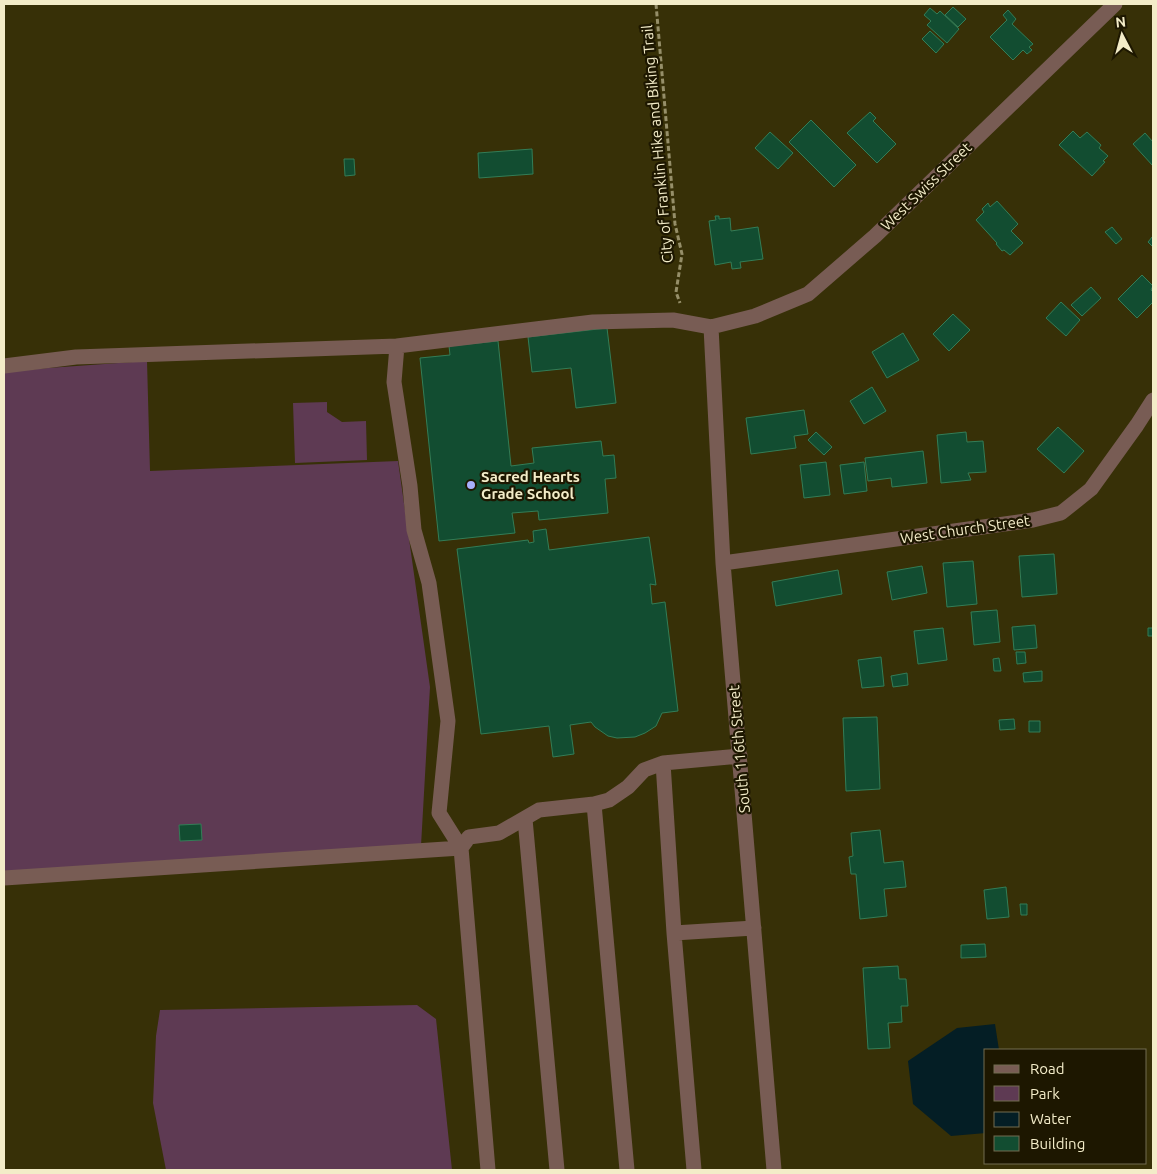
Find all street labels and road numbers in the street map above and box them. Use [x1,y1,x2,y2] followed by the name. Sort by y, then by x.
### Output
[638,24,676,264] street label: City of Franklin Hike and Biking Trail
[877,138,975,234] street label: West Swiss Street
[899,511,1031,547] street label: West Church Street
[725,684,753,814] street label: South 116th Street

